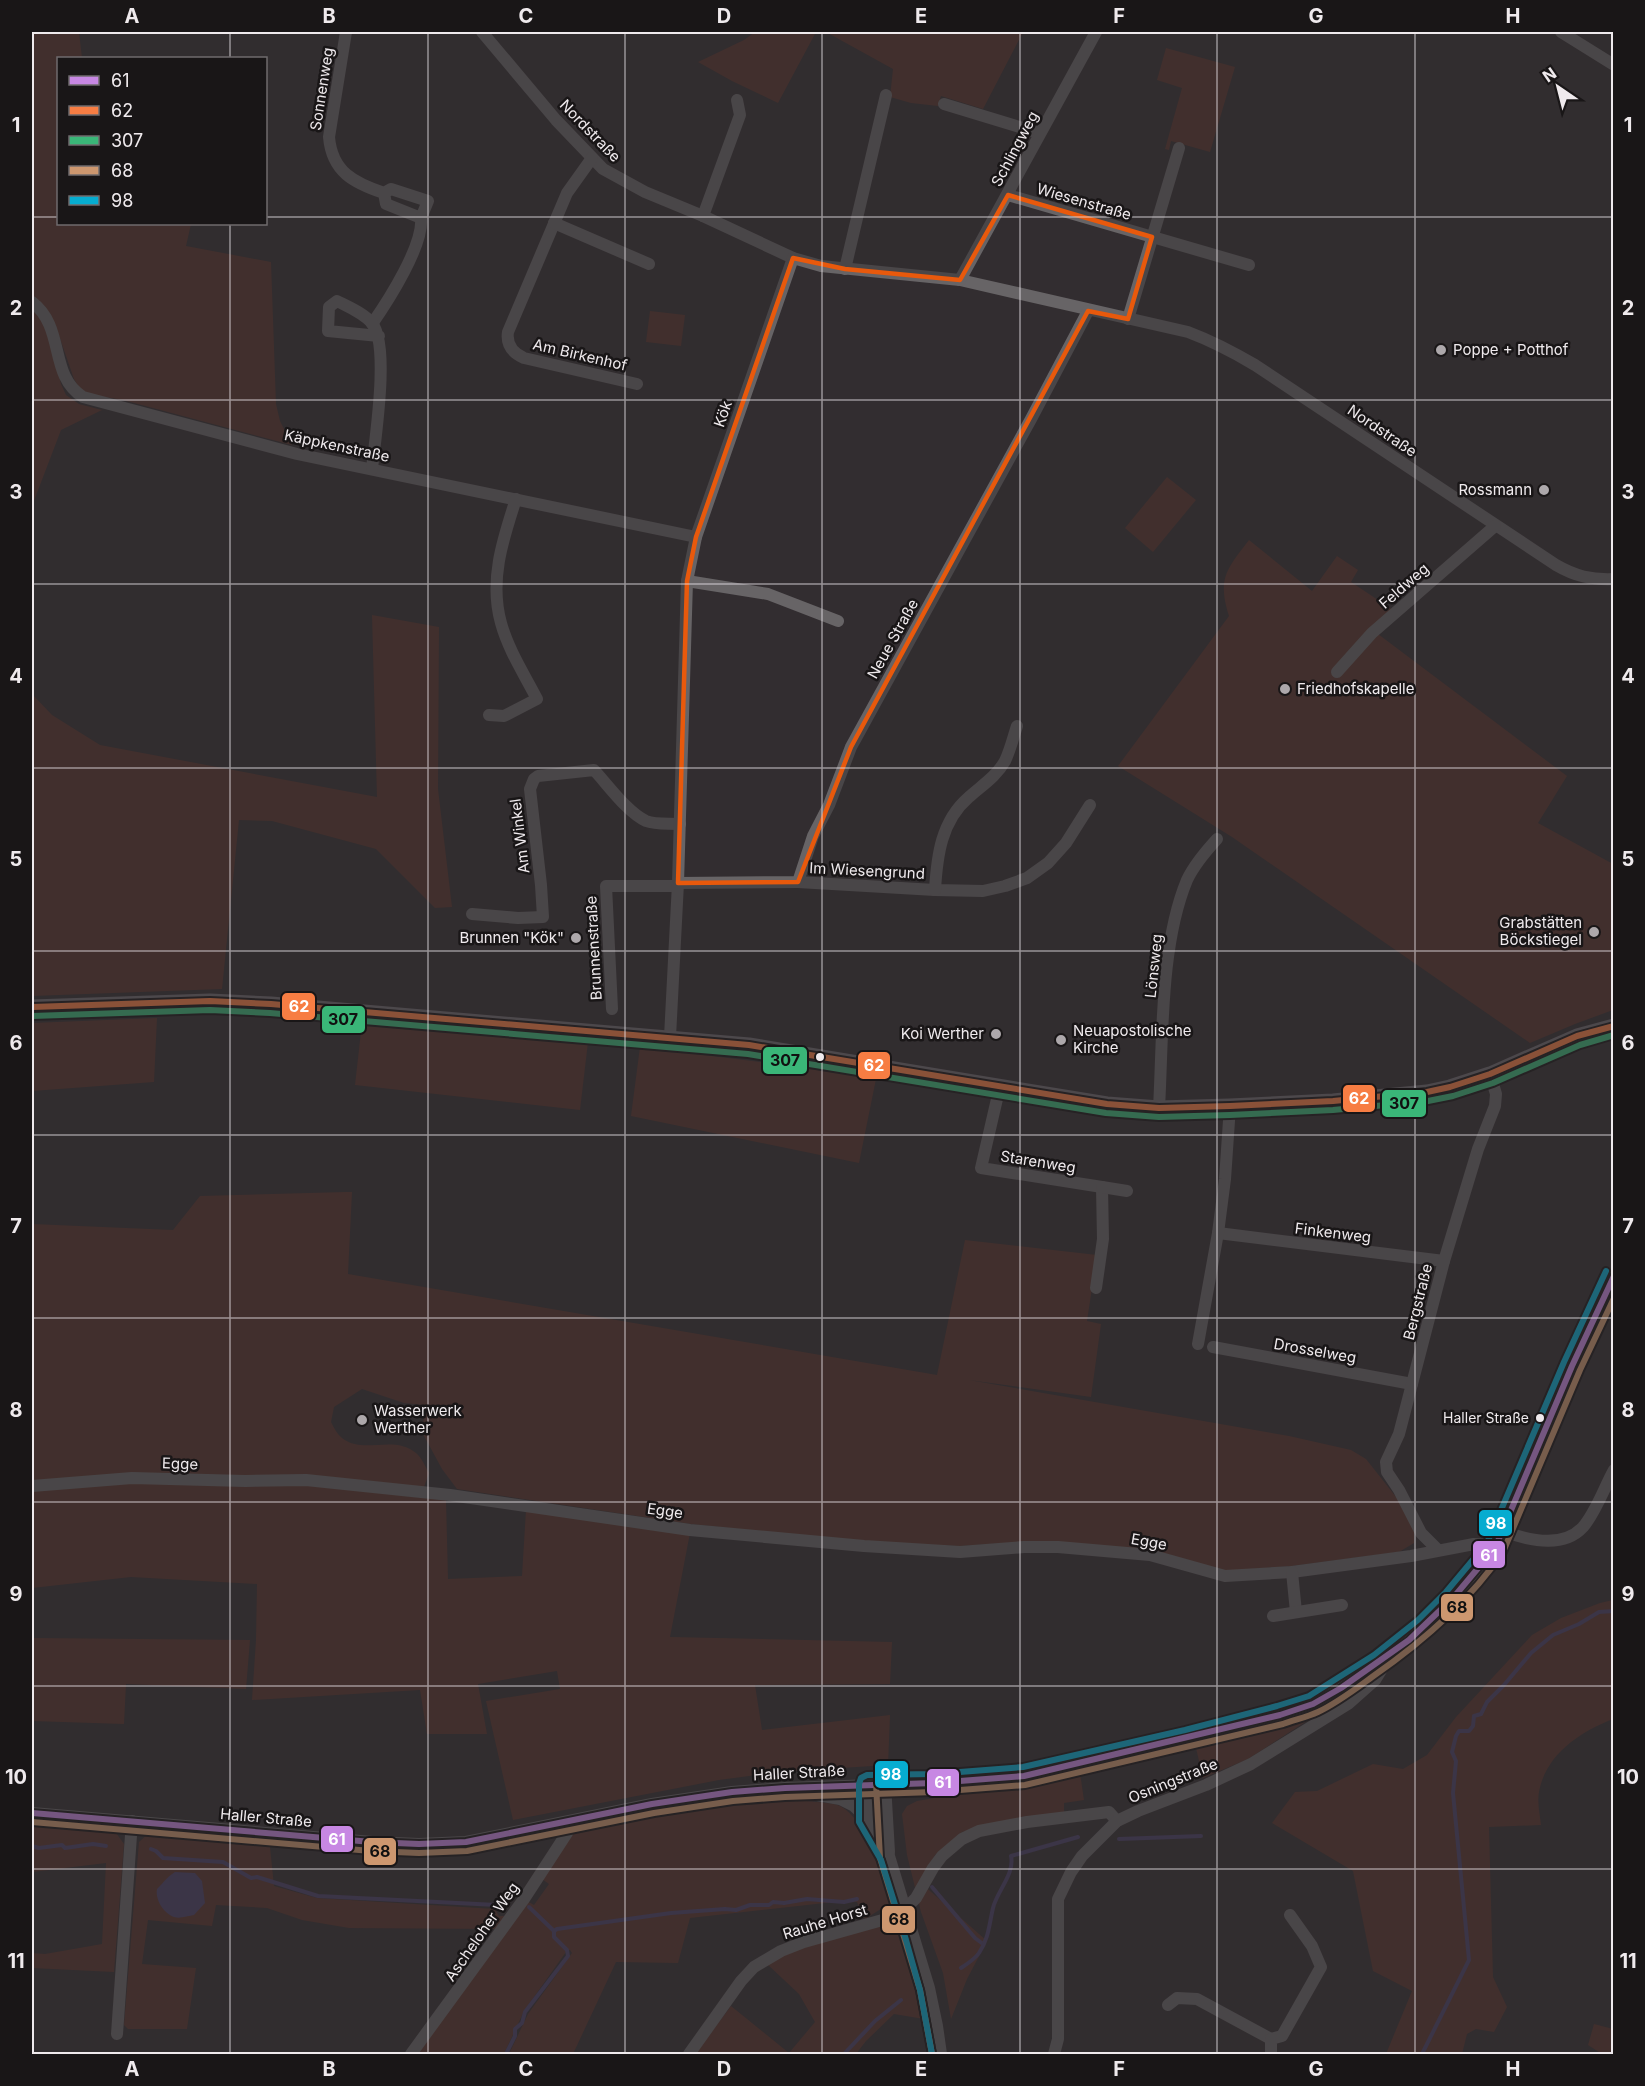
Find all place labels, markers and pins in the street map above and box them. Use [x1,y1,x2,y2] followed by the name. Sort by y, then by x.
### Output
[1453,340,1569,359] place label: Poppe + Potthof
[1434,343,1448,357] marker: Poppe + Potthof
[1458,480,1532,499] place label: Rossmann
[1537,483,1551,497] marker: Rossmann
[1297,679,1414,698] place label: Friedhofskapelle
[1278,682,1292,696] marker: Friedhofskapelle
[1499,913,1582,949] place label: Grabstätten Böckstiegel
[1587,925,1601,939] marker: Grabstätten Böckstiegel
[459,928,564,947] place label: Brunnen "Kök"
[569,931,583,945] marker: Brunnen "Kök"
[1073,1021,1192,1057] place label: Neuapostolische Kirche
[901,1024,984,1043] place label: Koi Werther
[989,1027,1003,1041] marker: Koi Werther
[1054,1033,1068,1047] marker: Neuapostolische Kirche
[814,1051,826,1063] unlabelled marker
[374,1401,462,1437] place label: Wasserwerk Werther
[1443,1409,1529,1426] place label: Haller Straße
[1534,1412,1546,1424] marker: Haller Straße
[355,1413,369,1427] marker: Wasserwerk Werther

